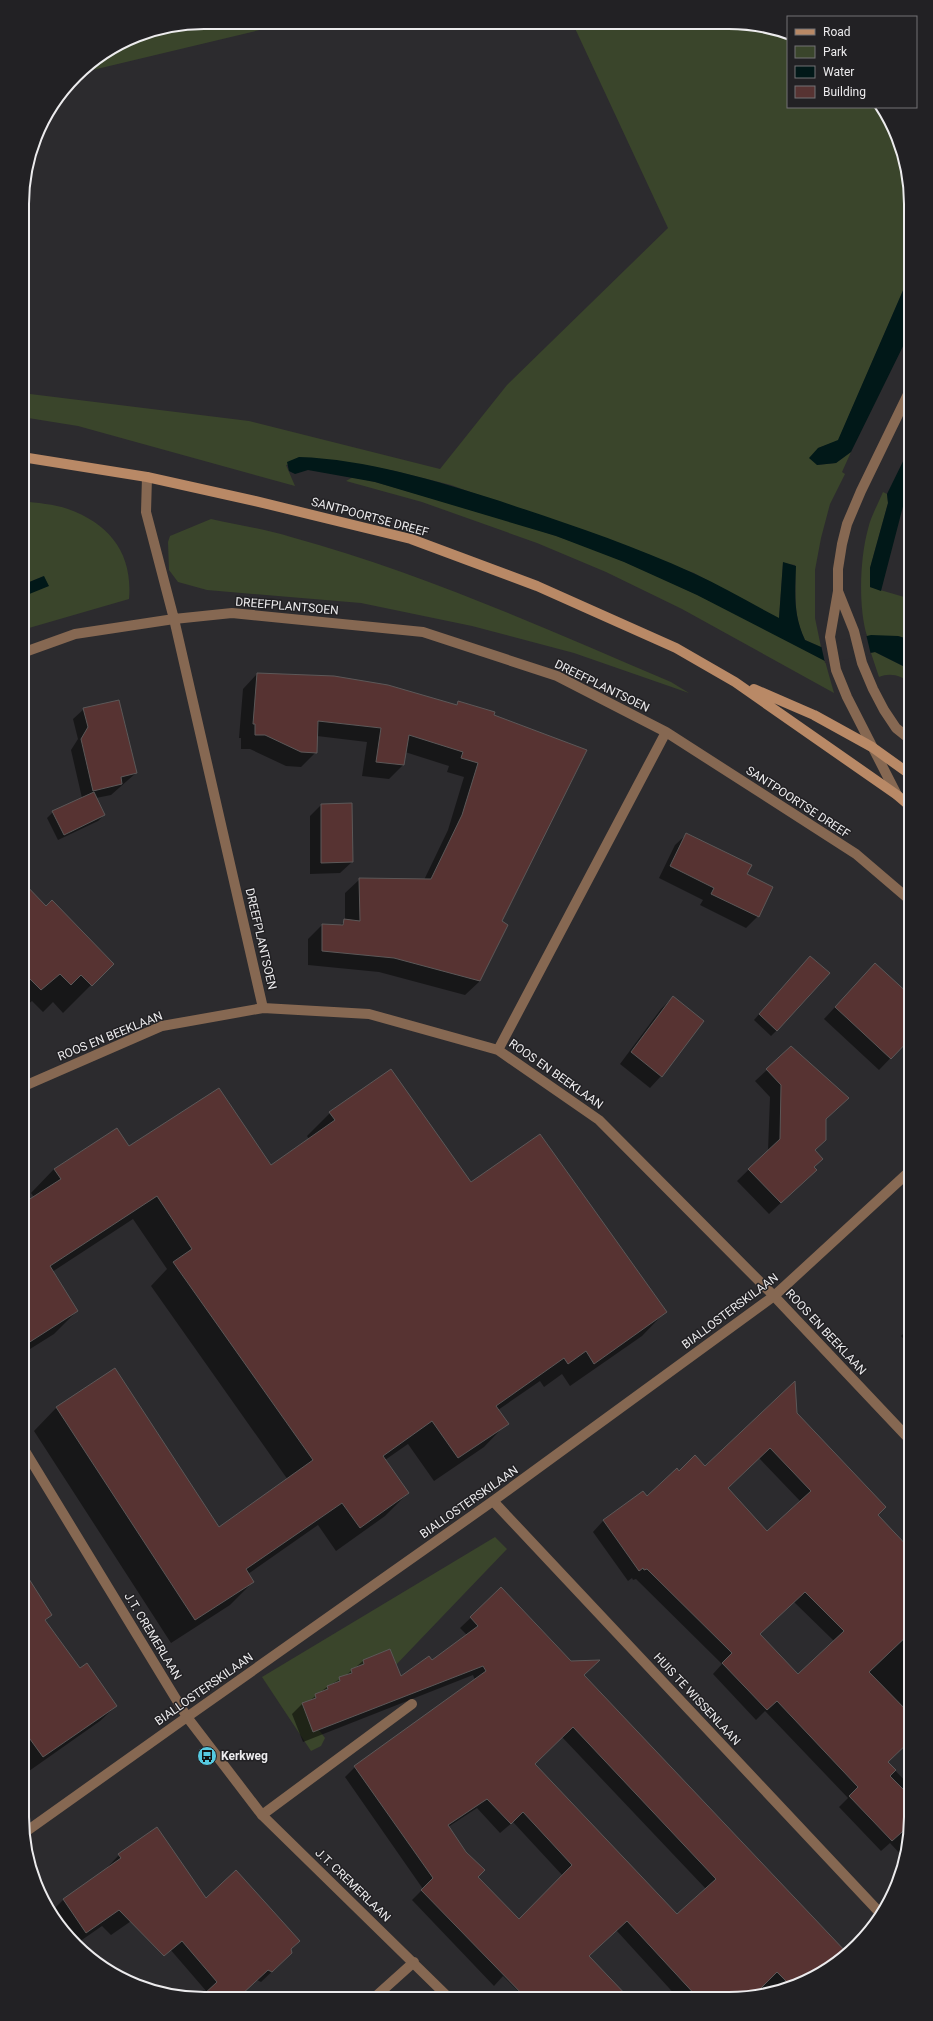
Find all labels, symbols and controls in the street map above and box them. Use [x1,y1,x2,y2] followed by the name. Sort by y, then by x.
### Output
[787,16,917,108] legend
[823,25,851,39] text: Road
[823,45,848,59] text: Park
[823,65,854,79] text: Water
[823,85,866,99] text: Building
[310,495,431,540] street label: SANTPOORTSE DREEF
[235,595,339,617] street label: DREEFPLANTSOEN
[552,657,652,715] street label: DREEFPLANTSOEN
[743,763,853,841] street label: SANTPOORTSE DREEF
[243,887,279,991] street label: DREEFPLANTSOEN
[56,1009,164,1063] street label: ROOS EN BEEKLAAN
[506,1036,606,1112] street label: ROOS EN BEEKLAAN
[679,1270,781,1352] street label: BIALLOSTERSKILAAN
[783,1286,869,1378] street label: ROOS EN BEEKLAAN
[417,1463,521,1541] street label: BIALLOSTERSKILAAN
[121,1590,185,1682] street label: J.T. CREMERLAAN
[152,1650,256,1728] street label: BIALLOSTERSKILAAN
[651,1650,743,1748] street label: HUIS TE WISSENLAAN
[196,1745,218,1767] bus stop icon: Kerkweg
[221,1749,268,1763] place label: Kerkweg
[312,1845,394,1925] street label: J.T. CREMERLAAN

